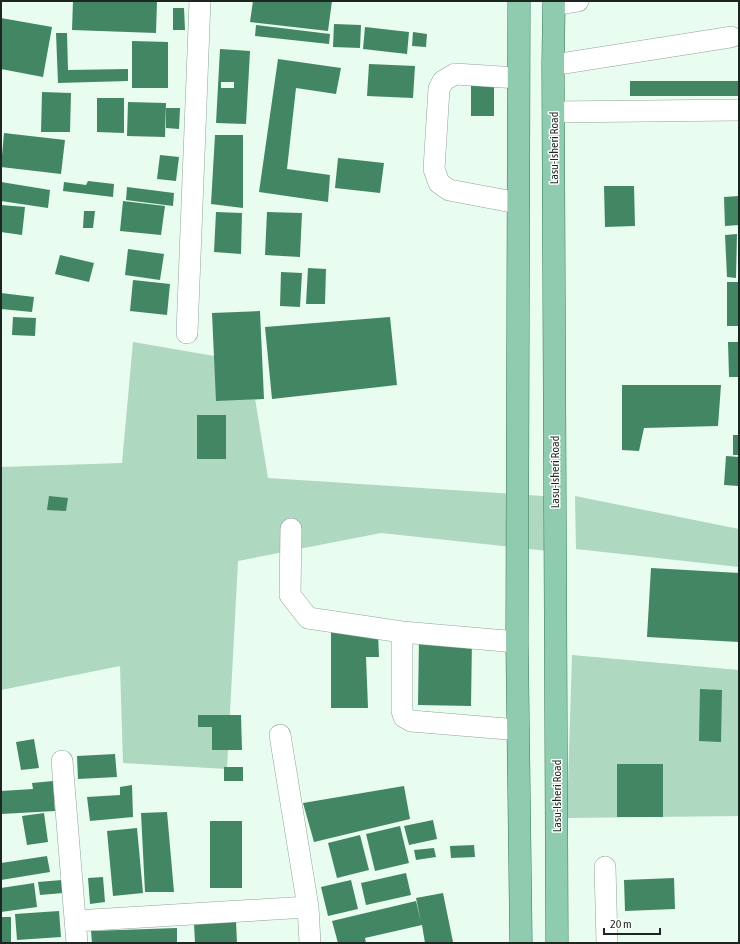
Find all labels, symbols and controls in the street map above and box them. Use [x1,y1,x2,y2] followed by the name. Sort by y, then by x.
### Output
[547,112,561,184] street label: Lasu-Isheri Road
[548,436,562,508] street label: Lasu-Isheri Road
[550,760,564,832] street label: Lasu-Isheri Road
[604,910,660,936] scale bar
[610,917,632,931] text: 20 m

